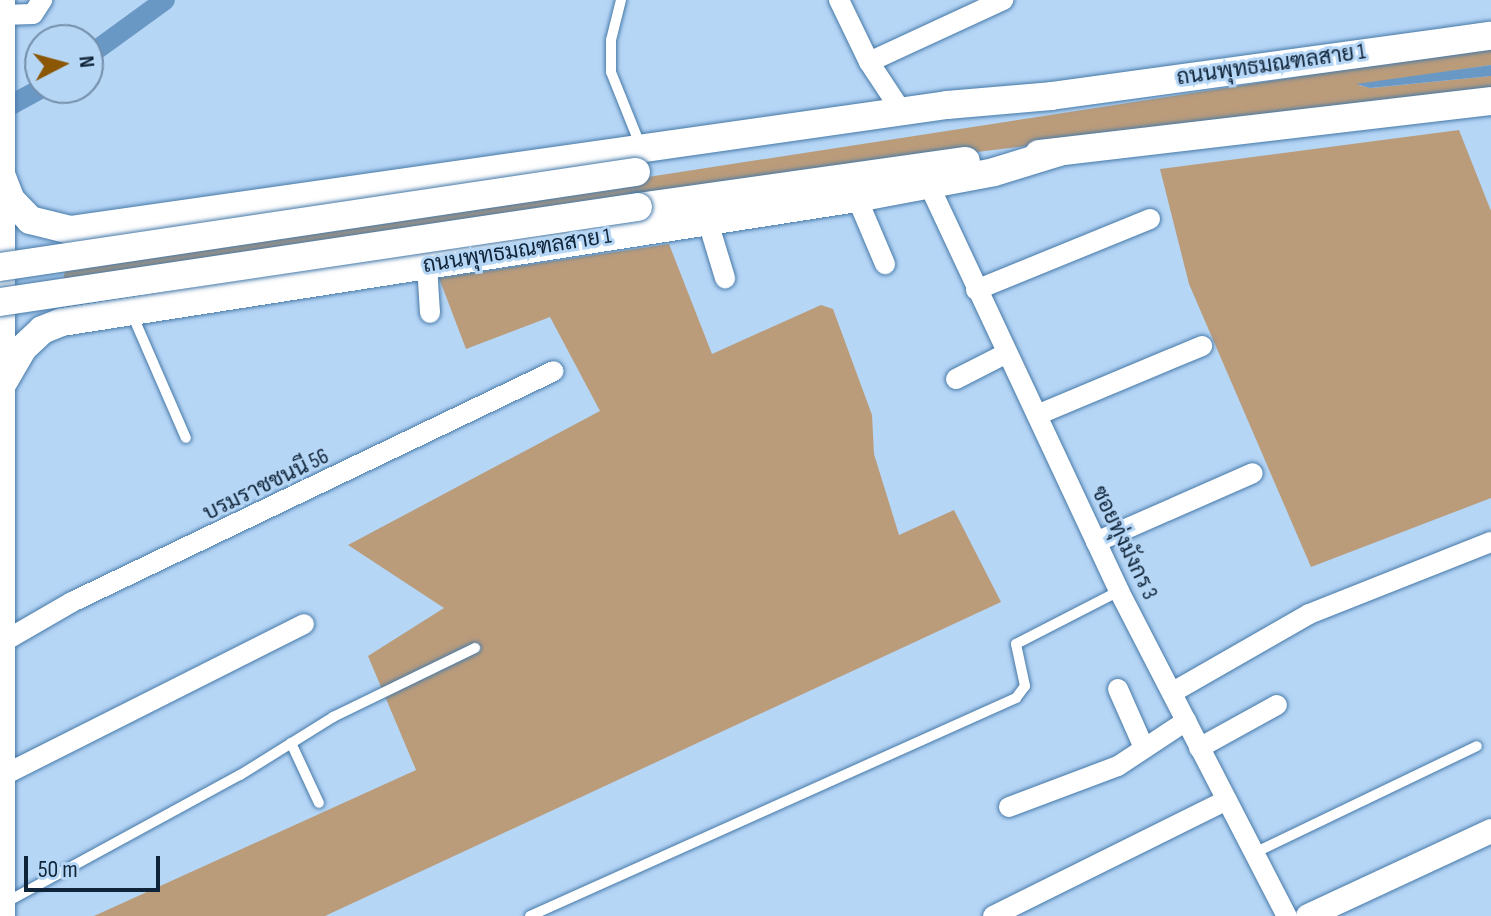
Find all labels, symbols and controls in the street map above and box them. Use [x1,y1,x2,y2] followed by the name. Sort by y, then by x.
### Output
[24,24,104,104] north arrow
[1175,39,1367,91] street label: ถนนพุทธมณฑลสาย 1
[72,54,100,69] text: N
[421,223,613,279] street label: ถนนพุทธมณฑลสาย 1
[199,443,333,527] street label: บรมราชชนนี 56
[1085,482,1163,604] street label: ซอยทุ่งมังกร 3
[28,840,164,890] scale bar
[38,855,78,884] text: 50 m

